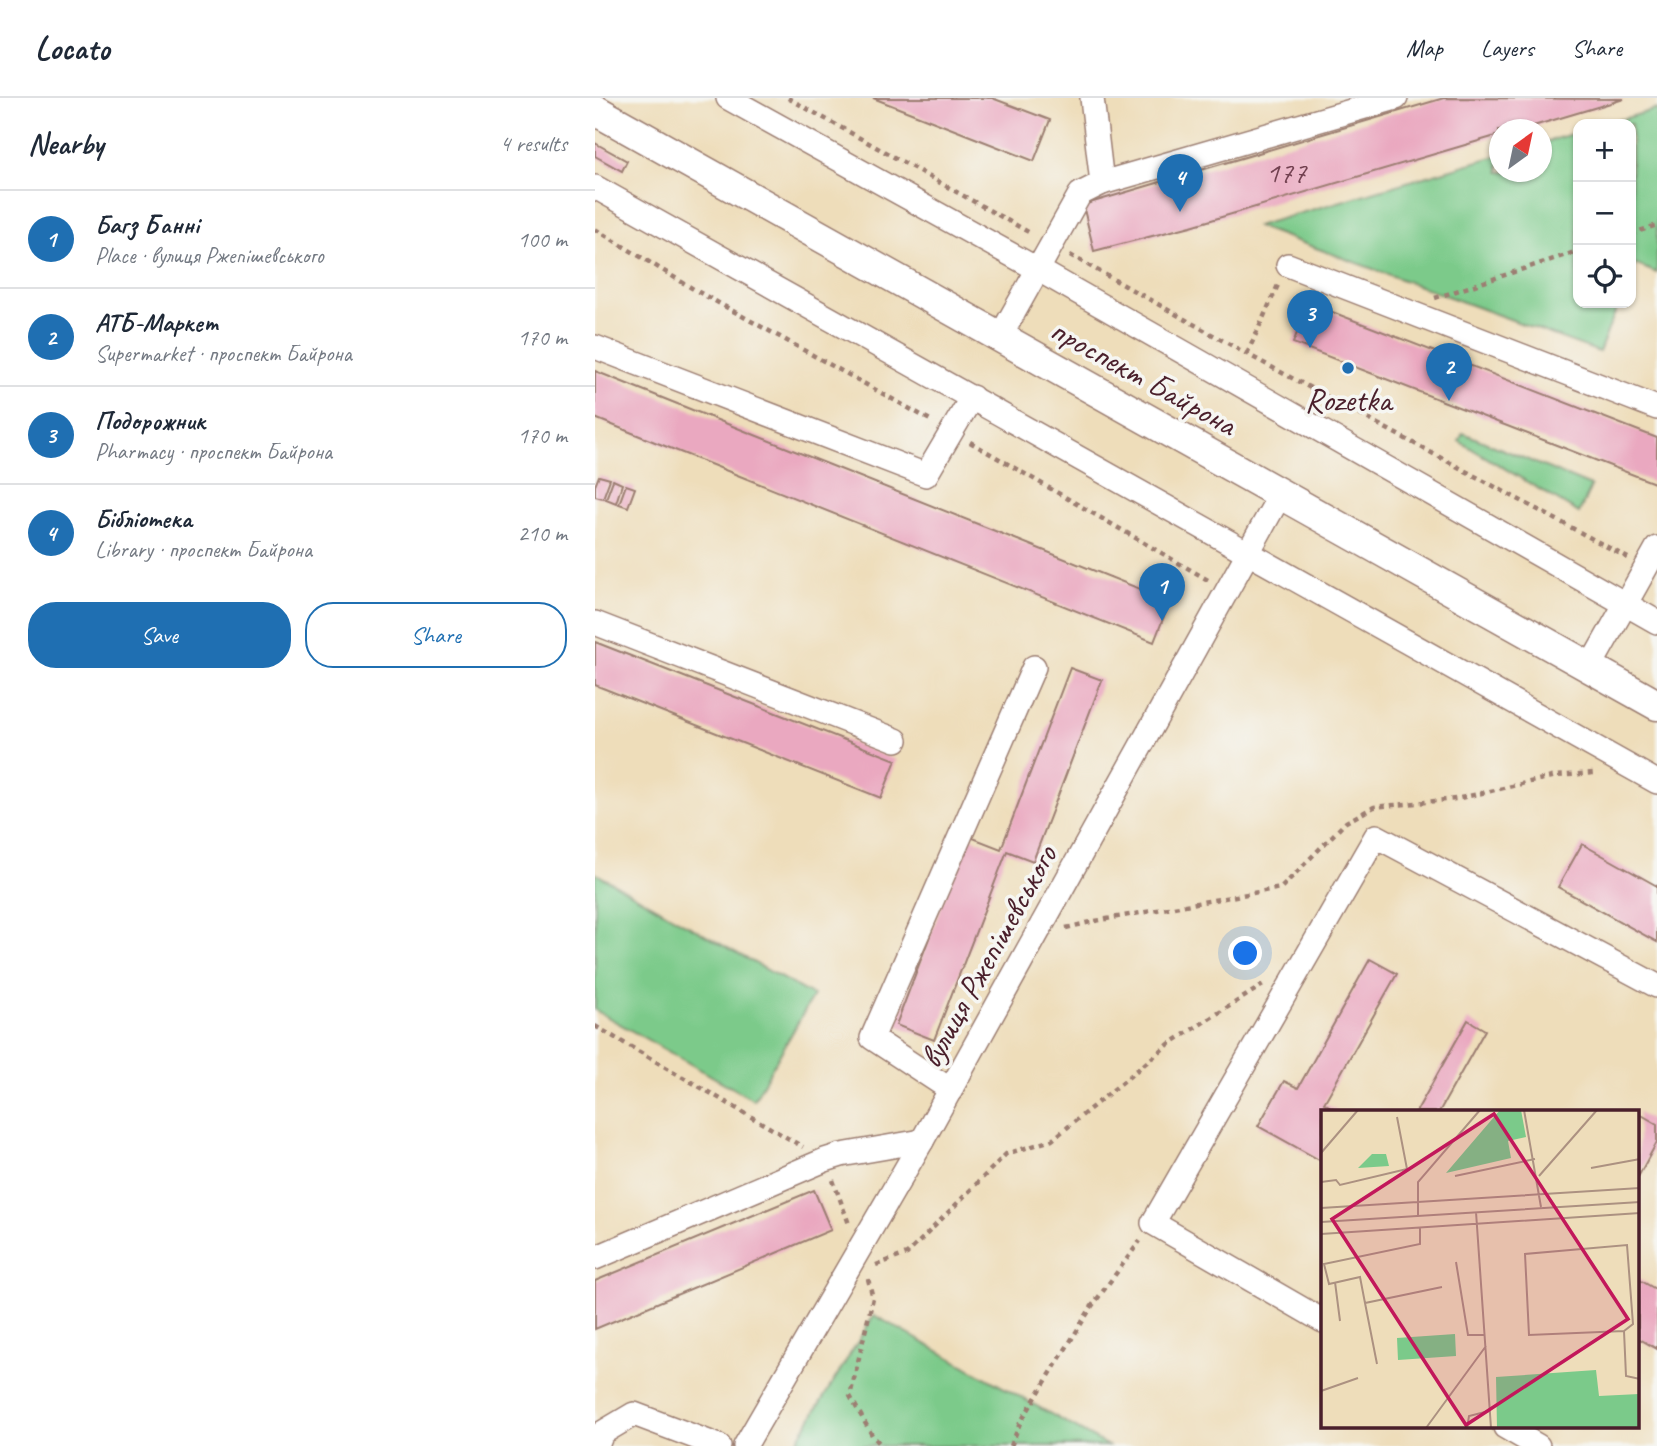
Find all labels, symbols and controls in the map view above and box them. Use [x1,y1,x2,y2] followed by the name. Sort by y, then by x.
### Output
[35,27,109,69] text: Locato
[1406,33,1443,63] text: Map
[1481,33,1534,63] text: Layers
[1572,33,1622,63] text: Share
[1489,119,1552,182] north arrow
[1573,119,1636,308] map controls
[1573,119,1636,182] button: +
[28,125,104,163] text: Nearby
[500,129,567,158] text: 4 results
[1266,153,1308,191] house number: 177
[1157,154,1203,212] pin: 4
[1573,182,1636,245] button: −
[95,208,199,241] text: Багз Банні
[46,225,56,254] text: 1
[518,225,567,254] text: 100 m
[95,241,324,270] text: Place · вулиця Ржепішевського
[1573,245,1636,308] button: locate
[1287,290,1333,348] pin: 3
[95,306,219,339] text: АТБ-Маркет
[1043,309,1245,446] street label: проспект Байрона
[46,323,56,352] text: 2
[518,323,567,352] text: 170 m
[95,339,352,368] text: Supermarket · проспект Байрона
[1426,343,1472,401] pin: 2
[1340,360,1356,376] marker: Rozetka
[1305,379,1394,421] place label: Rozetka
[95,404,205,437] text: Подорожник
[46,421,56,450] text: 3
[518,421,567,450] text: 170 m
[95,437,332,466] text: Pharmacy · проспект Байрона
[95,502,192,535] text: Бібліотека
[46,519,56,548] text: 4
[518,519,567,548] text: 210 m
[95,535,312,564] text: Library · проспект Байрона
[1139,563,1185,621] pin: 1
[28,602,291,668] button: Save
[305,602,567,668] button: Share
[909,837,1067,1075] street label: вулиця Ржепішевського
[1228,936,1262,970] your location
[1321,1110,1639,1428] inset map

